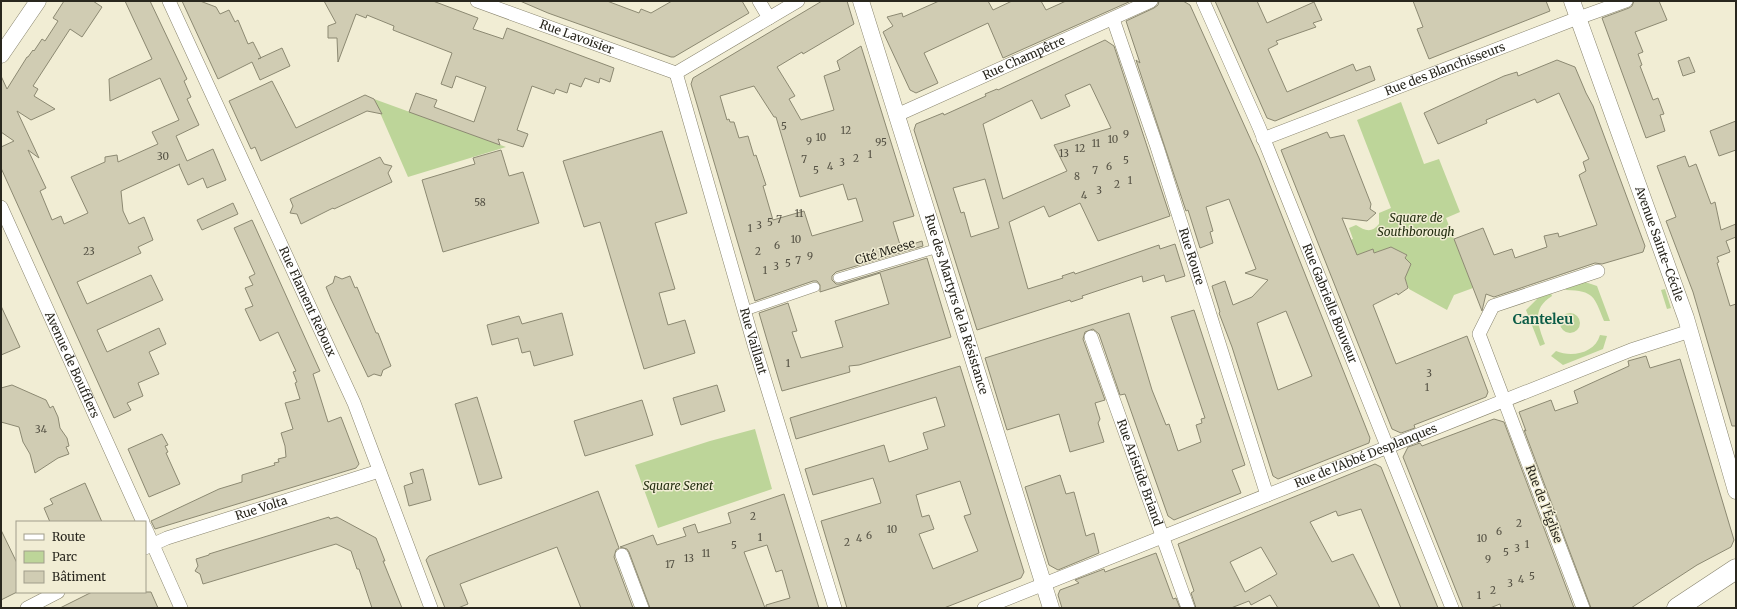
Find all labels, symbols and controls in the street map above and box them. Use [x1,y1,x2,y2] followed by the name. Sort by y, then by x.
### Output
[538,16,617,57] street label: Rue Lavoisier
[980,33,1067,83] street label: Rue Champêtre
[1383,39,1507,98] street label: Rue des Blanchisseurs
[781,120,787,133] house number: 5
[841,124,851,137] house number: 12
[1123,128,1129,141] house number: 9
[816,131,826,144] house number: 10
[1108,133,1118,146] house number: 10
[806,135,812,148] house number: 9
[875,136,887,149] house number: 95
[1092,137,1101,150] house number: 11
[1075,142,1085,155] house number: 12
[1059,147,1069,160] house number: 13
[868,148,873,161] house number: 1
[157,150,169,163] house number: 30
[853,152,859,165] house number: 2
[801,153,807,166] house number: 7
[1123,154,1129,167] house number: 5
[839,156,845,169] house number: 3
[827,160,833,173] house number: 4
[1106,160,1112,173] house number: 6
[813,164,819,177] house number: 5
[1092,164,1098,177] house number: 7
[1074,170,1080,183] house number: 8
[1128,174,1133,187] house number: 1
[1114,178,1120,191] house number: 2
[1632,183,1687,303] street label: Avenue Sainte-Cécile
[1096,184,1102,197] house number: 3
[1081,189,1087,202] house number: 4
[474,196,486,209] house number: 58
[795,207,804,220] house number: 11
[1377,210,1455,239] park label: Square de Southborough
[922,212,992,396] street label: Rue des Martyrs de la Résistance
[776,213,782,226] house number: 7
[767,216,773,229] house number: 5
[756,219,762,232] house number: 3
[748,222,753,235] house number: 1
[1176,226,1208,287] street label: Rue Roure
[791,233,801,246] house number: 10
[853,235,917,268] street label: Cité Meese
[774,239,780,252] house number: 6
[1300,241,1361,366] street label: Rue Gabrielle Bouveur
[276,244,340,360] street label: Rue Flament Reboux
[83,245,95,258] house number: 23
[755,245,761,258] house number: 2
[807,250,813,263] house number: 9
[795,254,801,267] house number: 7
[785,257,791,270] house number: 5
[773,260,779,273] house number: 3
[763,264,768,277] house number: 1
[737,306,771,376] street label: Rue Vaillant
[42,308,103,420] street label: Avenue de Boufflers
[1513,310,1573,328] district label: Canteleu
[786,357,791,370] house number: 1
[1426,367,1432,380] house number: 3
[1425,381,1430,394] house number: 1
[1114,417,1166,528] street label: Rue Aristide Briand
[1292,420,1439,490] street label: Rue de l'Abbé Desplanques
[35,423,47,436] house number: 34
[1523,463,1566,545] street label: Rue de l'Église
[643,478,714,493] park label: Square Senet
[233,492,290,523] street label: Rue Volta
[750,510,756,523] house number: 2
[1516,517,1522,530] house number: 2
[16,521,146,593] legend
[887,523,897,536] house number: 10
[1496,525,1502,538] house number: 6
[52,529,85,544] text: Route
[866,529,872,542] house number: 6
[758,531,763,544] house number: 1
[856,532,862,545] house number: 4
[1477,532,1487,545] house number: 10
[844,536,850,549] house number: 2
[1525,538,1530,551] house number: 1
[731,539,737,552] house number: 5
[1514,542,1520,555] house number: 3
[1503,546,1509,559] house number: 5
[702,547,711,560] house number: 11
[52,549,77,564] text: Parc
[684,552,694,565] house number: 13
[1485,553,1491,566] house number: 9
[665,558,675,571] house number: 17
[52,569,106,584] text: Bâtiment
[1529,570,1535,583] house number: 5
[1518,573,1524,586] house number: 4
[1507,577,1513,590] house number: 3
[1490,584,1496,597] house number: 2
[1477,589,1482,602] house number: 1

